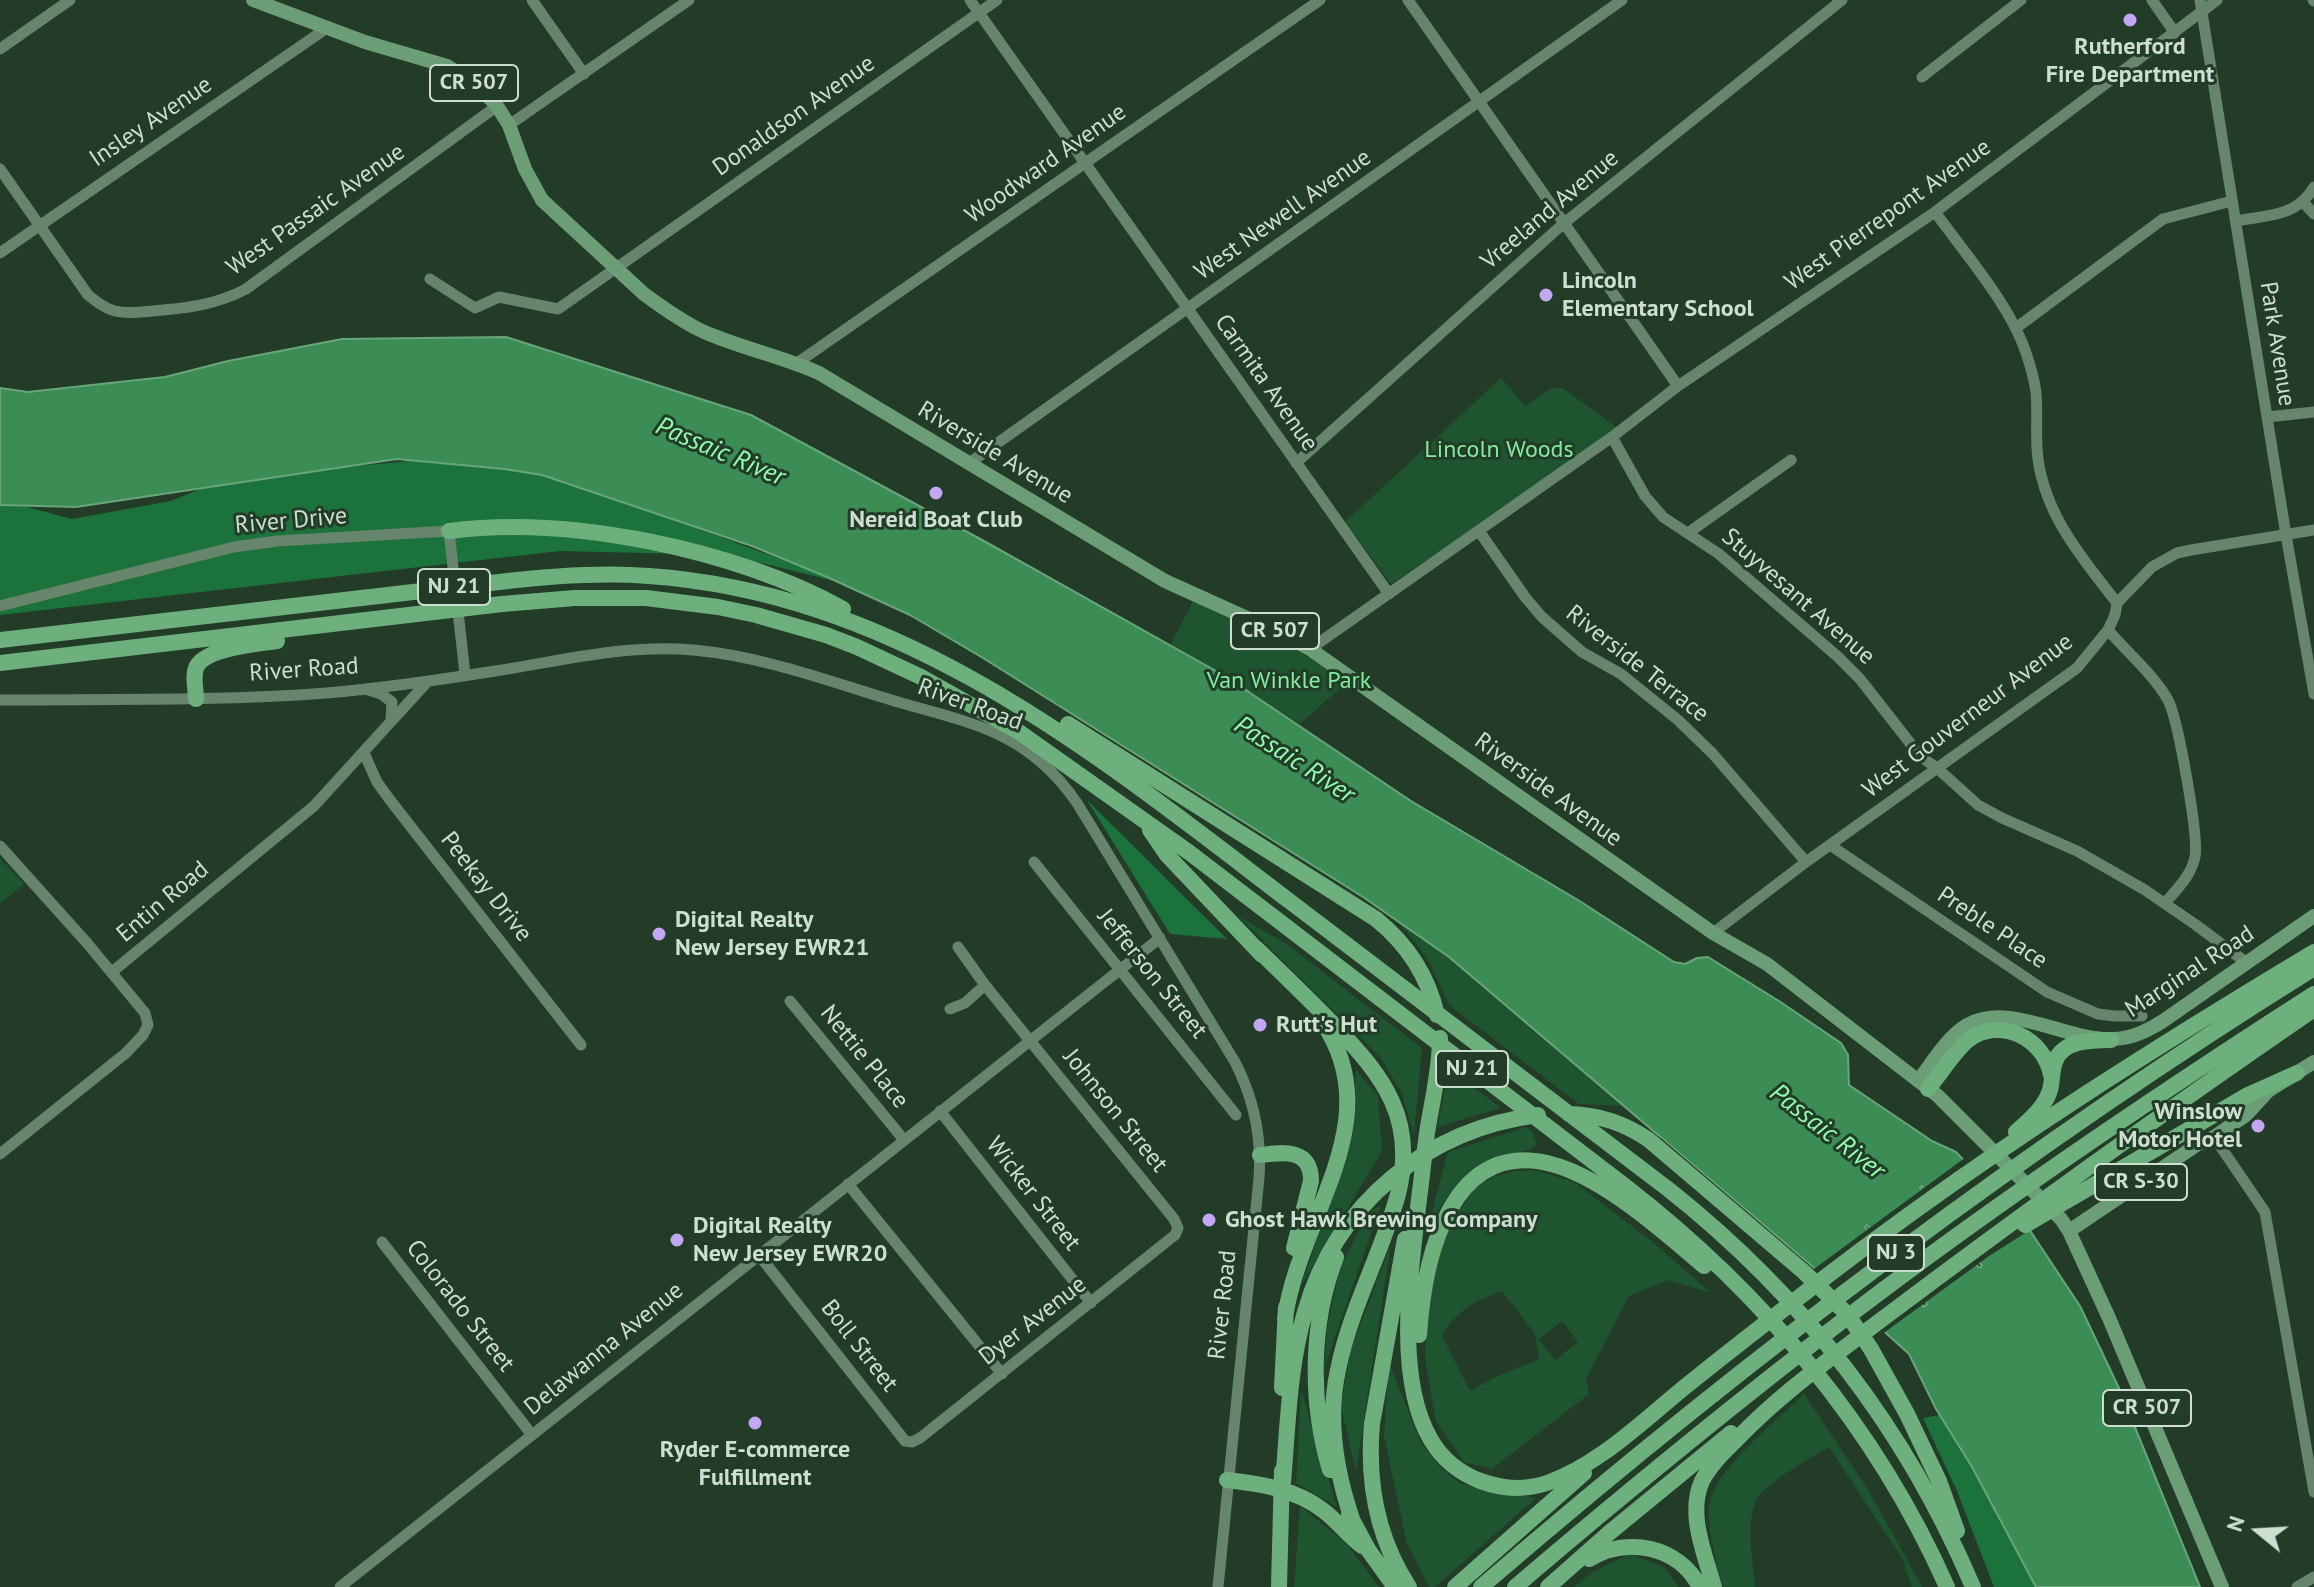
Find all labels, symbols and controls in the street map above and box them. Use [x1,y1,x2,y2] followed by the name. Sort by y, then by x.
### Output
[2121,11,2139,29] marker: Rutherford Fire Department
[2046,33,2214,89] place label: Rutherford Fire Department
[708,49,880,183] street label: Donaldson Avenue
[430,65,518,101] road number: CR 507
[84,71,218,173] street label: Insley Avenue
[960,98,1132,230] street label: Woodward Avenue
[1780,133,1996,297] street label: West Pierrepont Avenue
[221,138,411,282] street label: West Passaic Avenue
[1189,143,1377,287] street label: West Newell Avenue
[1475,144,1625,276] street label: Vreeland Avenue
[1562,267,1754,323] place label: Lincoln Elementary School
[2253,280,2301,408] street label: Park Avenue
[1537,286,1555,304] marker: Lincoln Elementary School
[1208,309,1324,457] street label: Carmita Avenue
[912,395,1078,511] street label: Riverside Avenue
[651,411,789,493] water label: Passaic River
[1424,436,1574,464] park label: Lincoln Woods
[927,484,945,502] marker: Nereid Boat Club
[234,502,348,540] street label: River Drive
[849,506,1023,534] place label: Nereid Boat Club
[1716,523,1880,671] street label: Stuyvesant Avenue
[418,569,490,605] road number: NJ 21
[1560,599,1714,729] street label: Riverside Terrace
[1231,613,1319,649] road number: CR 507
[1857,628,2079,804] street label: West Gouverneur Avenue
[248,652,360,688] street label: River Road
[1207,667,1371,695] park label: Van Winkle Park
[914,673,1026,737] street label: River Road
[1228,710,1360,810] water label: Passaic River
[1469,727,1627,853] street label: Riverside Avenue
[434,826,538,948] street label: Peekay Drive
[111,855,215,949] street label: Entin Road
[1932,881,2052,975] street label: Preble Place
[1091,903,1213,1045] street label: Jefferson Street
[675,906,869,962] place label: Digital Realty New Jersey EWR21
[2120,920,2260,1024] street label: Marginal Road
[650,925,668,943] marker: Digital Realty New Jersey EWR21
[814,1000,914,1114] street label: Nettie Place
[1276,1011,1377,1039] place label: Rutt's Hut
[1251,1016,1269,1034] marker: Rutt's Hut
[1057,1044,1173,1178] street label: Johnson Street
[1436,1051,1508,1087] road number: NJ 21
[1763,1077,1891,1187] water label: Passaic River
[2118,1098,2242,1154] place label: Winslow Motor Hotel
[2249,1117,2267,1135] marker: Winslow Motor Hotel
[980,1131,1086,1257] street label: Wicker Street
[2095,1164,2187,1200] road number: CR S-30
[1225,1206,1537,1234] place label: Ghost Hawk Brewing Company
[1200,1211,1218,1229] marker: Ghost Hawk Brewing Company
[693,1212,887,1268] place label: Digital Realty New Jersey EWR20
[668,1231,686,1249] marker: Digital Realty New Jersey EWR20
[400,1234,520,1378] street label: Colorado Street
[1868,1235,1924,1271] road number: NJ 3
[1203,1249,1243,1361] street label: River Road
[974,1270,1092,1372] street label: Dyer Avenue
[519,1276,689,1422] street label: Delawanna Avenue
[814,1294,904,1398] street label: Boll Street
[2103,1390,2191,1426] road number: CR 507
[746,1414,764,1432] marker: Ryder E-commerce Fulfillment
[660,1436,850,1492] place label: Ryder E-commerce Fulfillment
[2218,1491,2298,1571] north arrow
[2220,1512,2251,1535] text: N

